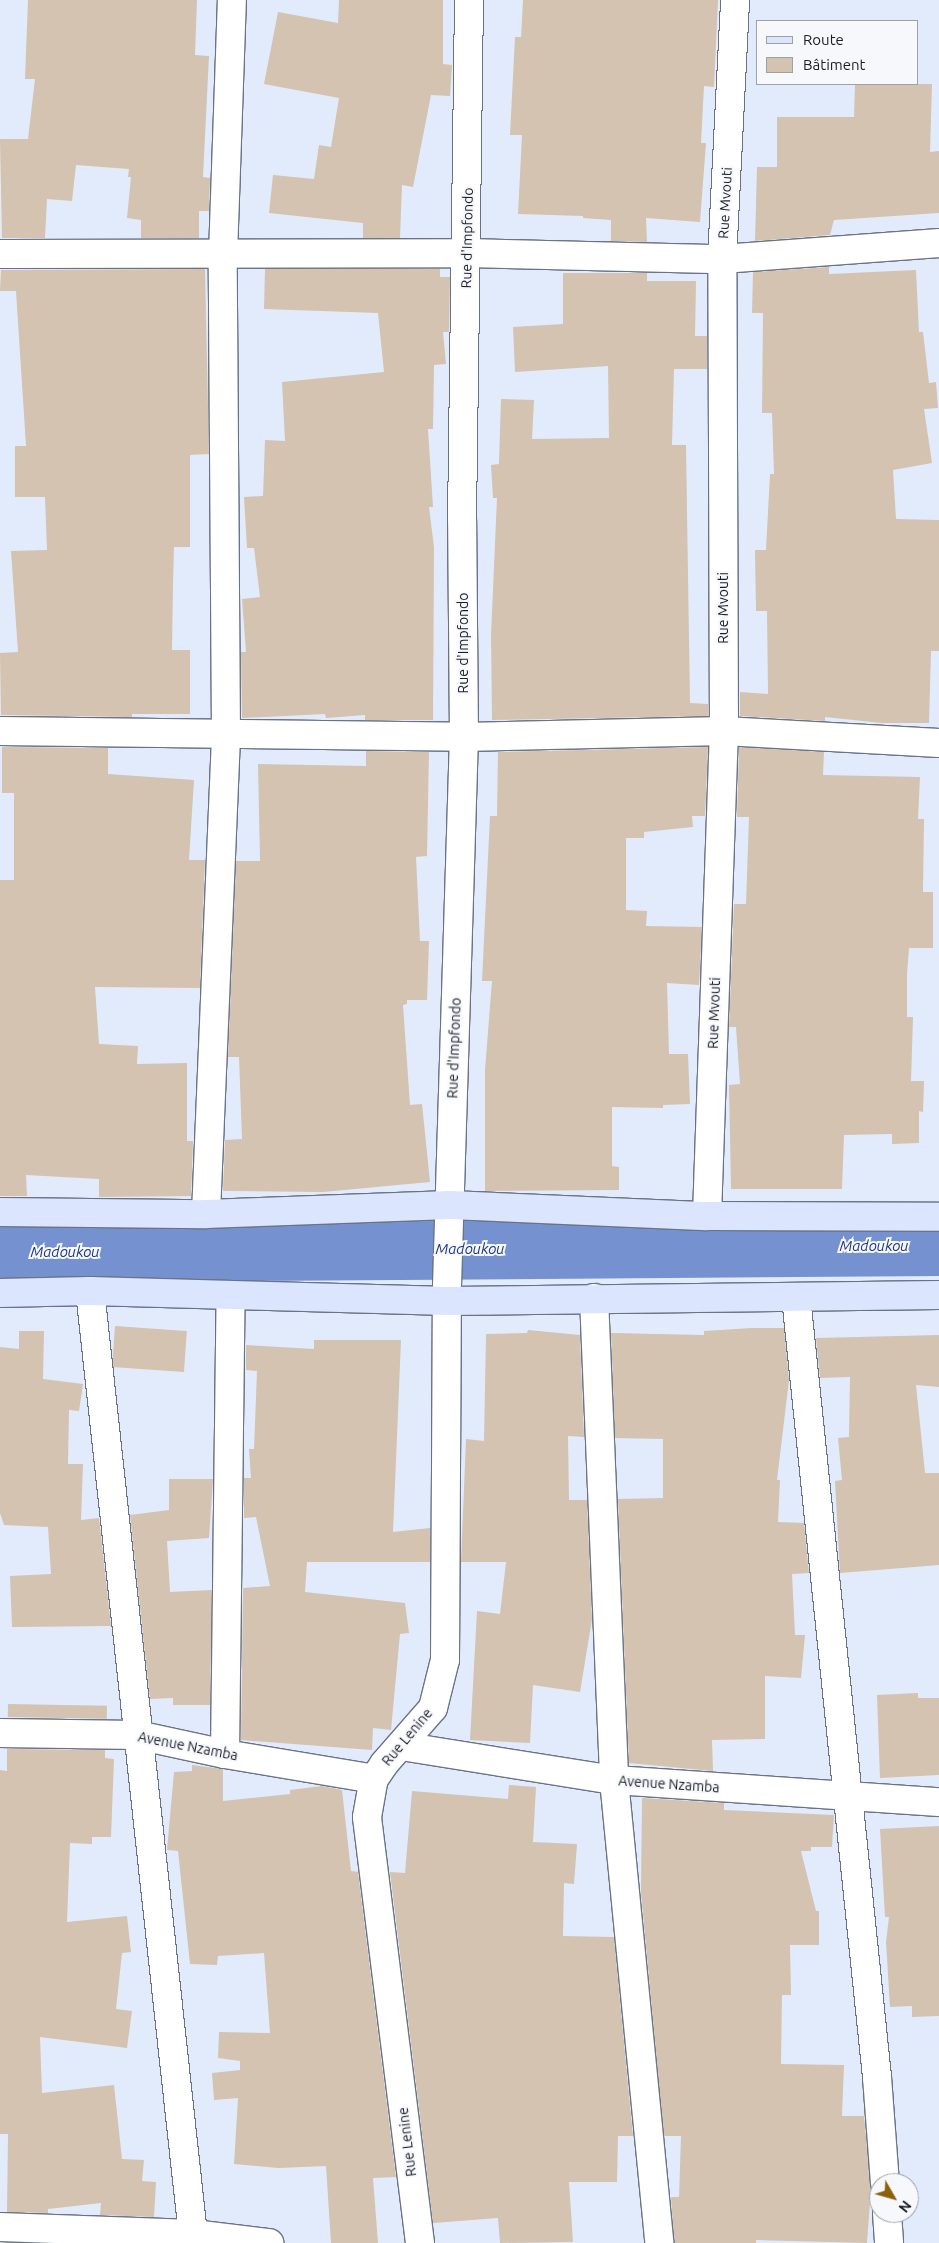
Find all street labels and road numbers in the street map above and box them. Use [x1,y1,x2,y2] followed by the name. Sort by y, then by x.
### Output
[715,167,735,239] street label: Rue Mvouti
[458,187,476,289] street label: Rue d'Impfondo
[715,572,731,644] street label: Rue Mvouti
[455,593,471,693] street label: Rue d'Impfondo
[704,977,724,1049] street label: Rue Mvouti
[444,997,464,1099] street label: Rue d'Impfondo
[378,1705,436,1769] street label: Rue Lenine
[137,1728,239,1764] street label: Avenue Nzamba
[618,1772,720,1796] street label: Avenue Nzamba
[394,2106,420,2178] street label: Rue Lenine

